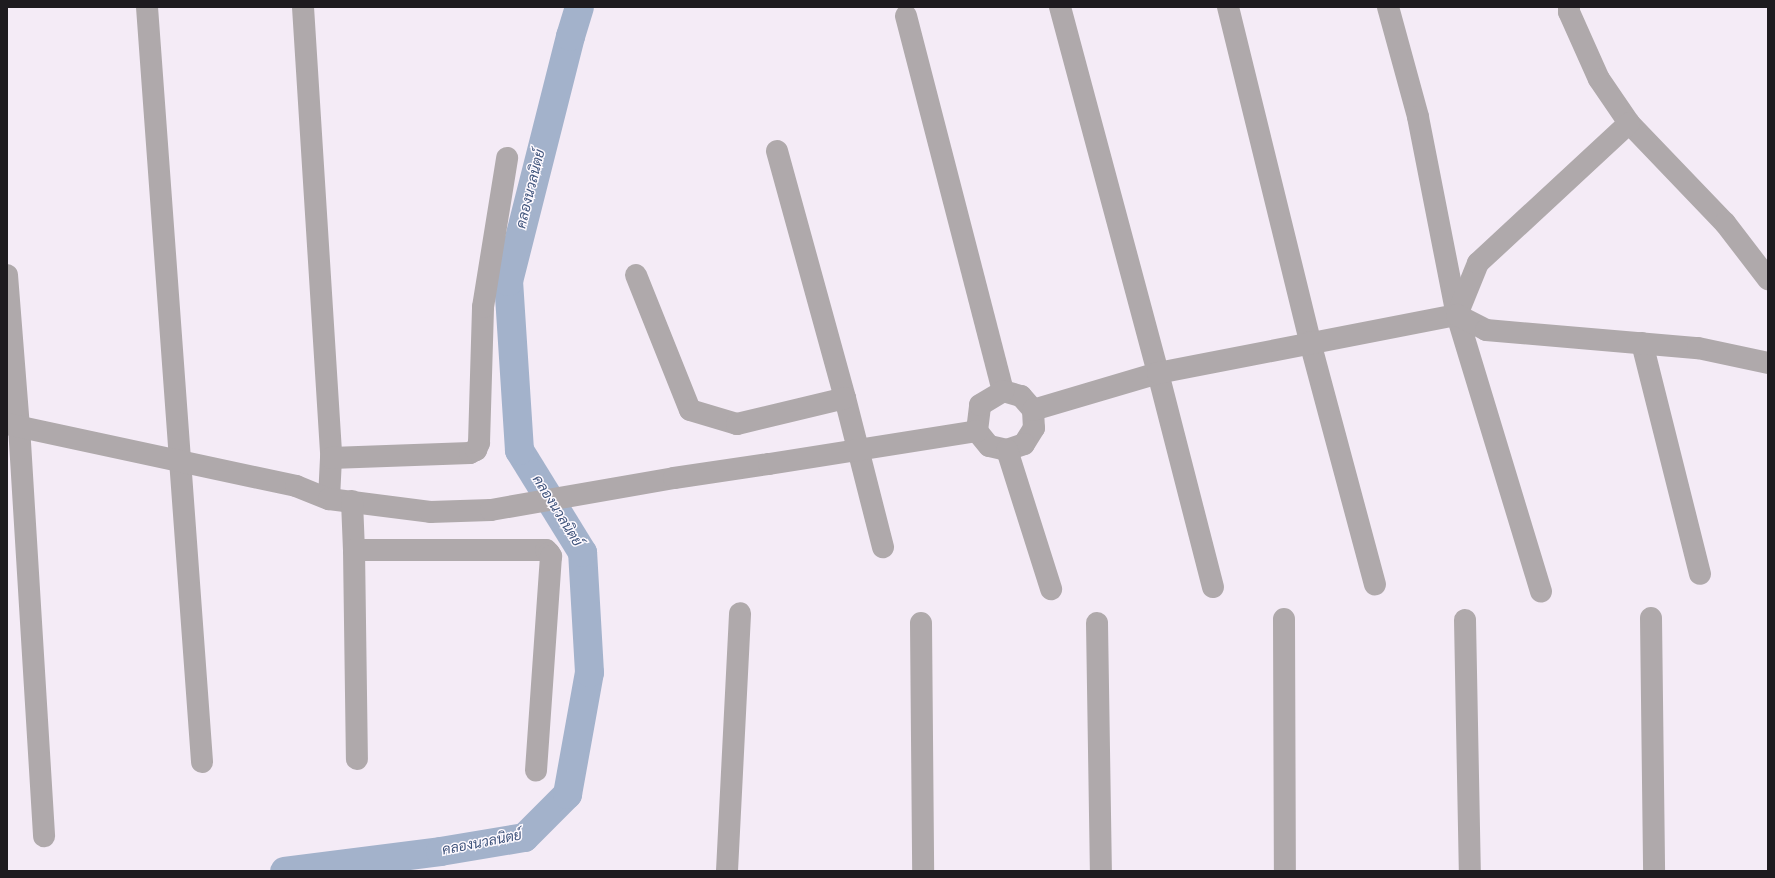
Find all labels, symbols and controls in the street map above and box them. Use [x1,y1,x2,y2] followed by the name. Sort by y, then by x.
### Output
[513,148,549,230] water label: คลองนวลนิตย์
[528,472,586,550] water label: คลองนวลนิตย์
[441,827,523,859] water label: คลองนวลนิตย์

